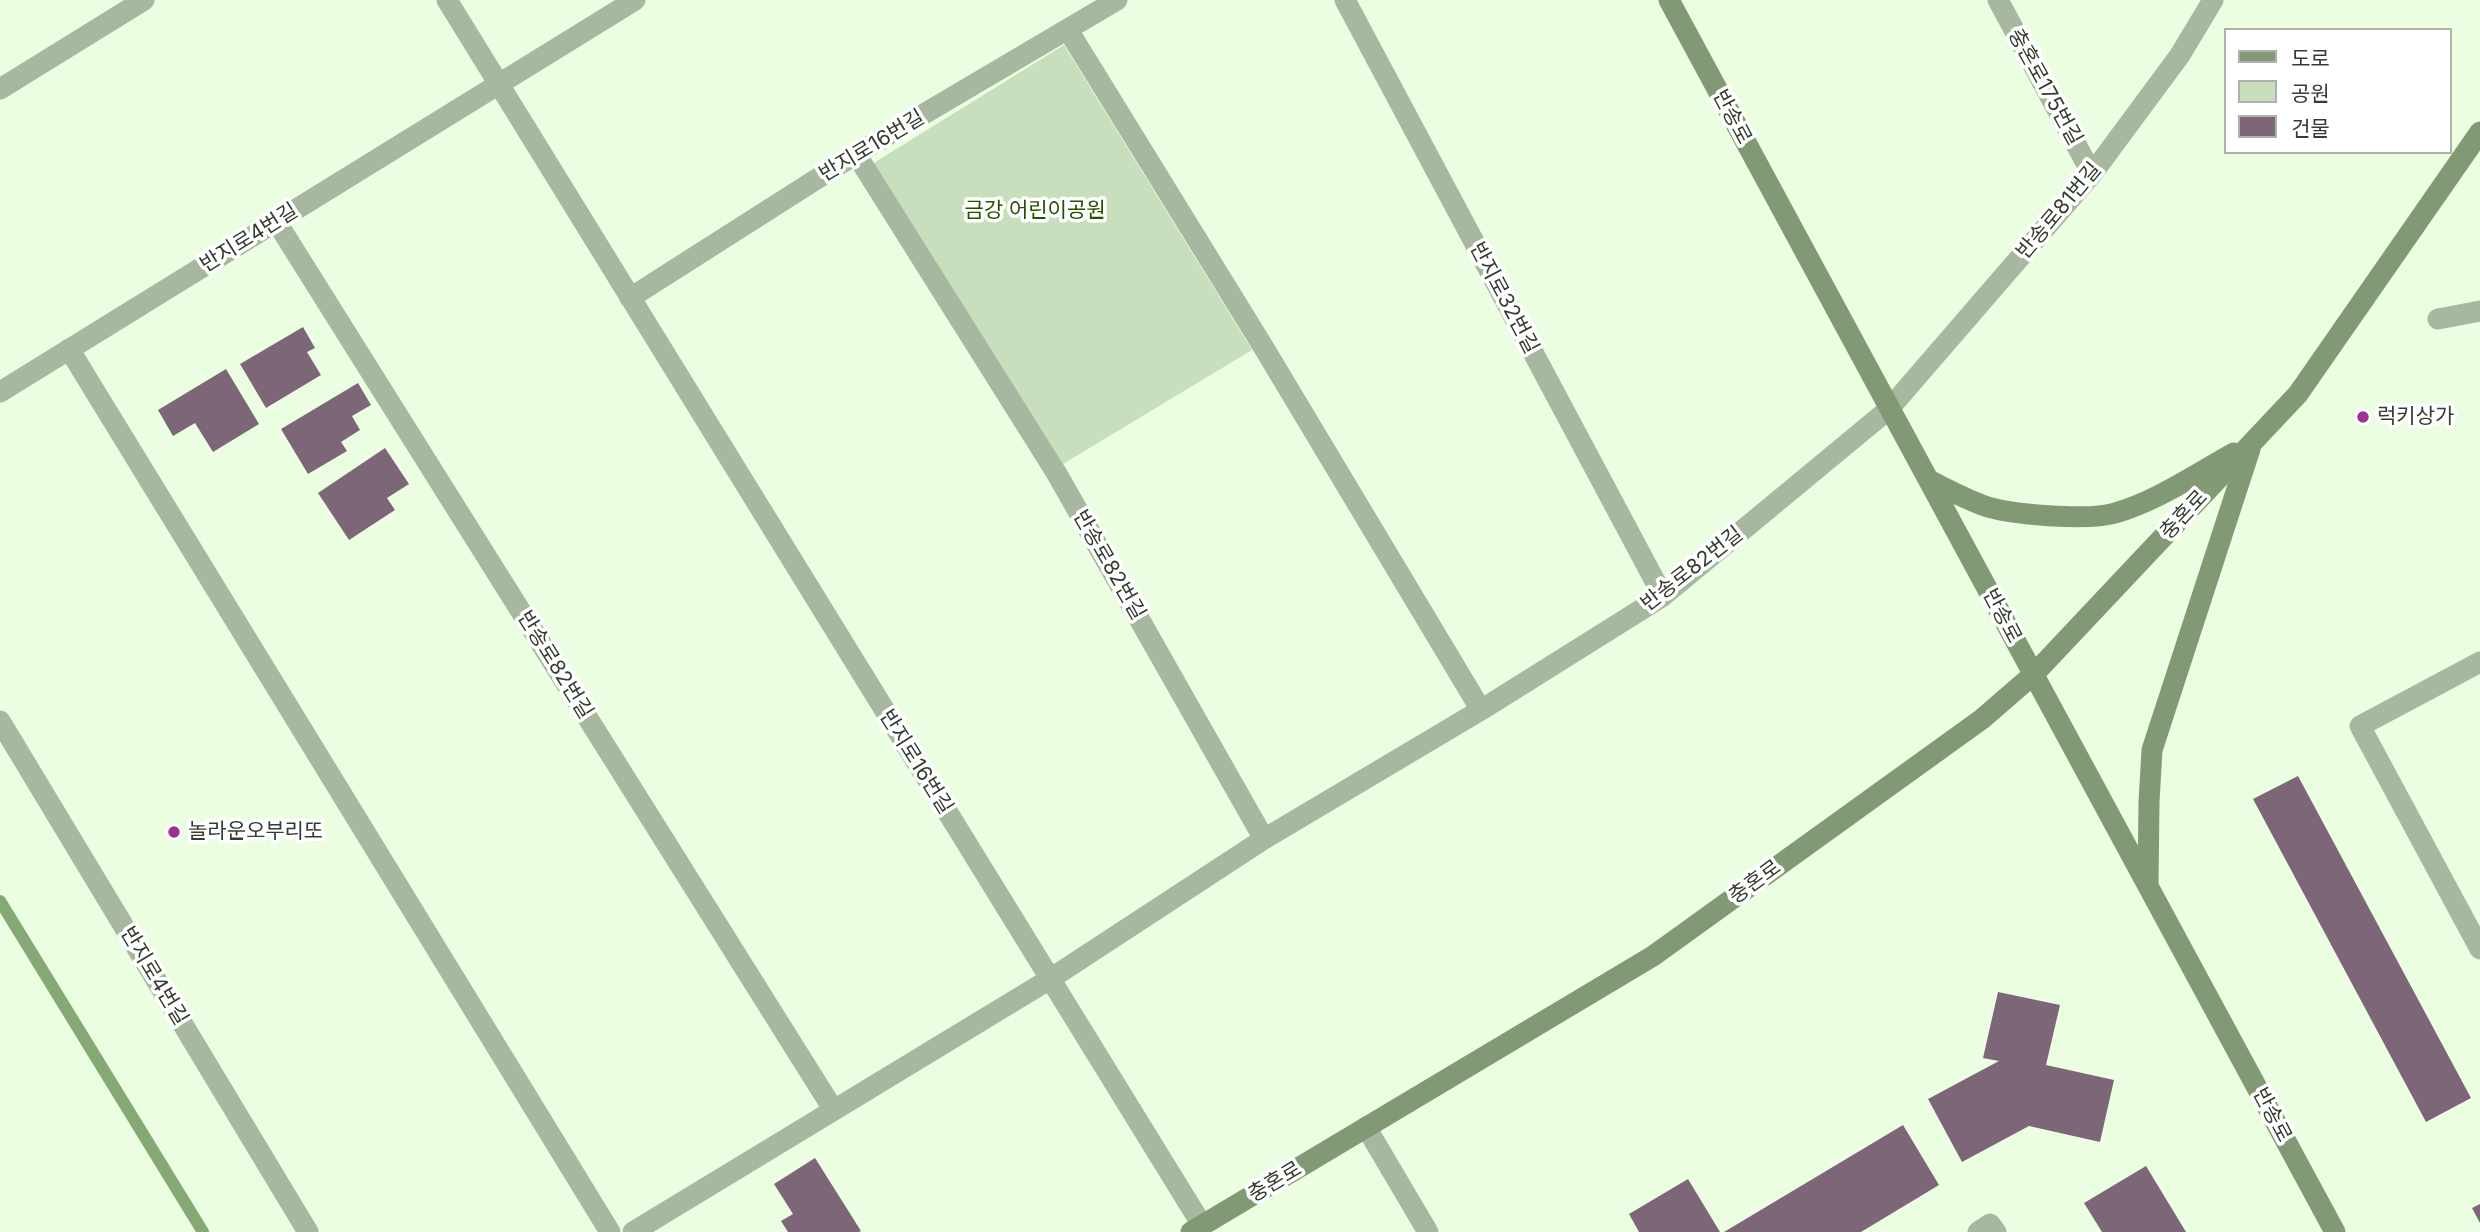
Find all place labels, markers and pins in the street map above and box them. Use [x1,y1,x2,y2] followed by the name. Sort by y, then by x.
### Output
[2377,404,2454,430] place label: 럭키상가
[2355,409,2371,425] marker: 럭키상가
[188,819,323,845] place label: 놀라운오부리또
[166,824,182,840] marker: 놀라운오부리또

